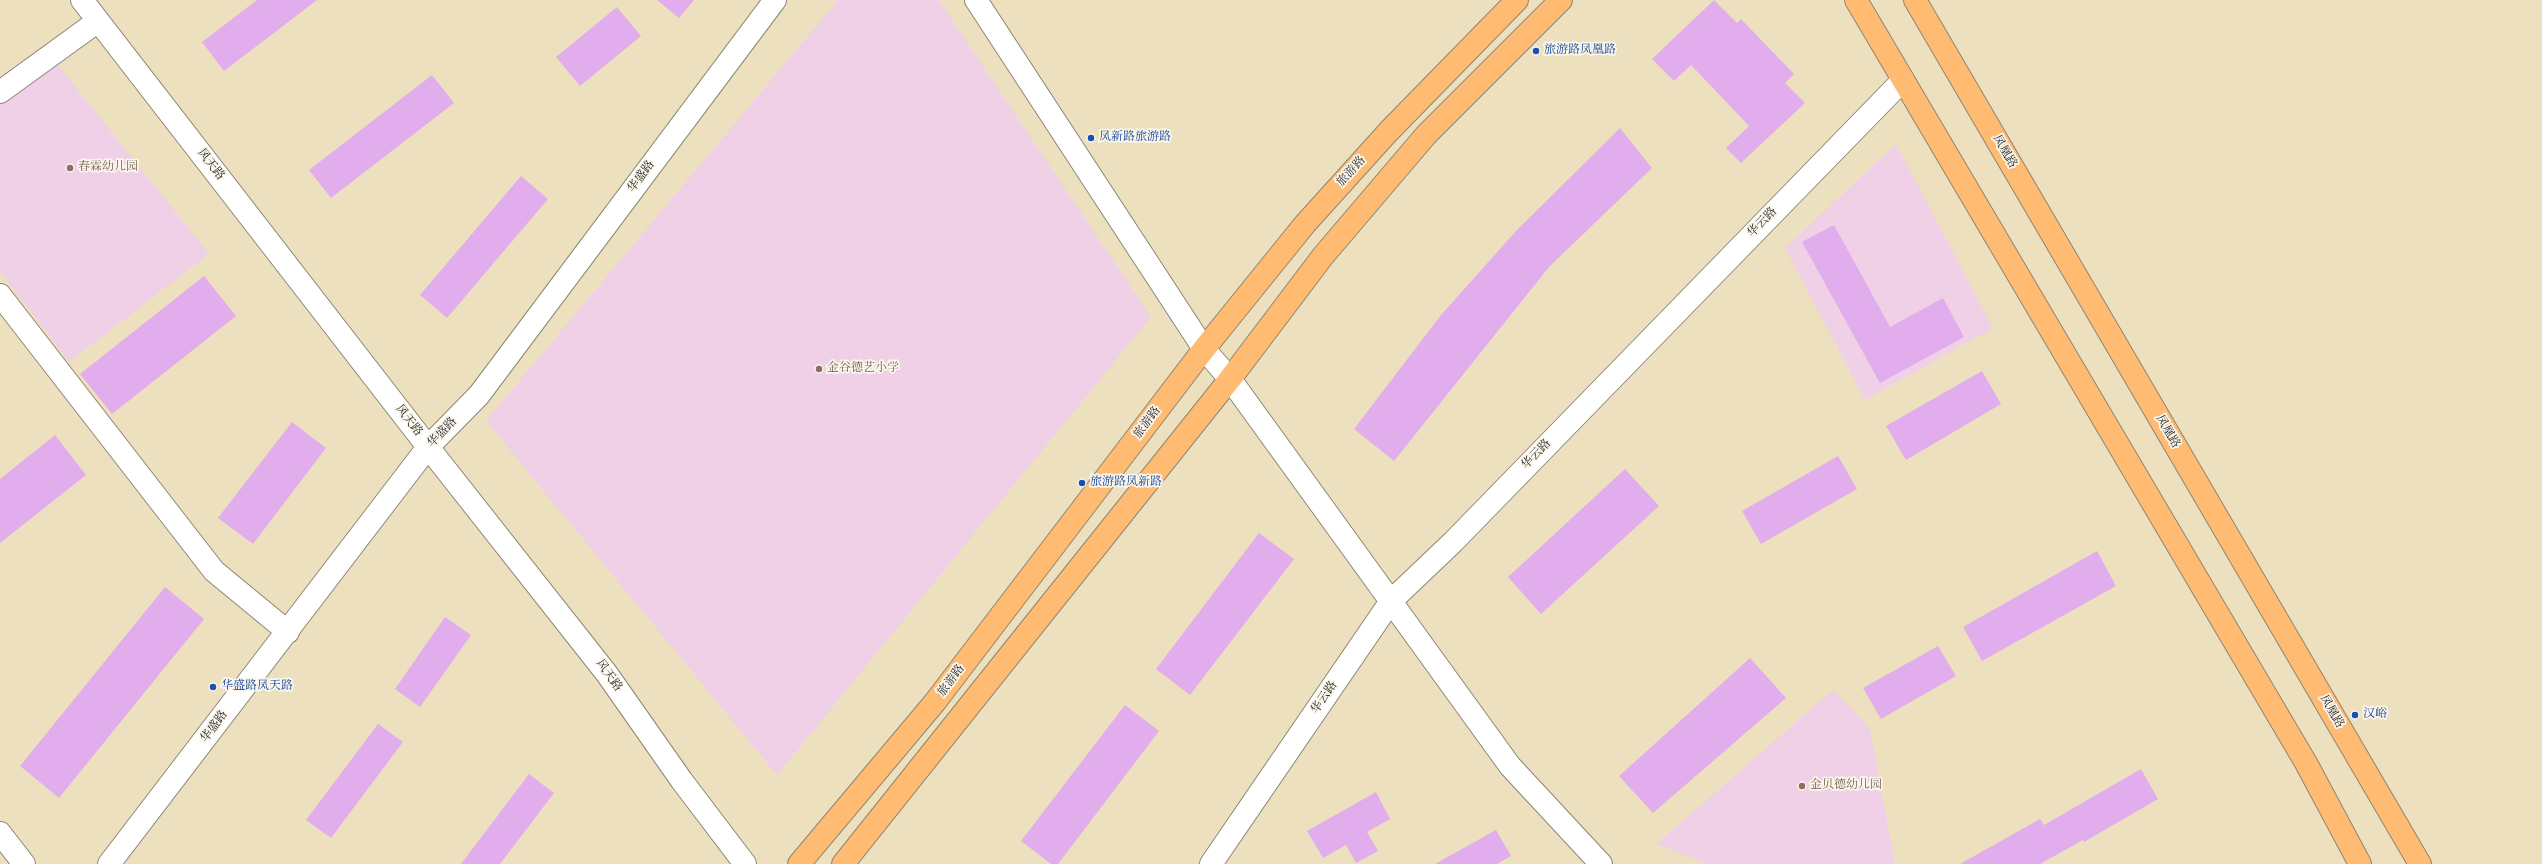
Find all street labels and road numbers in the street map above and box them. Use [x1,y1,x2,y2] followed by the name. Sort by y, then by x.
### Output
[1989,133,2019,171] street label: 凤凰路
[193,146,227,184] street label: 风天路
[1335,154,1369,190] street label: 旅游路
[625,158,659,196] street label: 华盛路
[1745,205,1781,241] street label: 华云路
[391,402,425,440] street label: 风天路
[1131,404,1165,442] street label: 旅游路
[2152,413,2182,451] street label: 凤凰路
[425,415,461,451] street label: 华盛路
[1519,437,1555,473] street label: 华云路
[592,657,624,695] street label: 风天路
[935,662,969,700] street label: 旅游路
[1309,679,1341,717] street label: 华云路
[2316,693,2346,731] street label: 凤凰路
[198,708,232,746] street label: 华盛路

